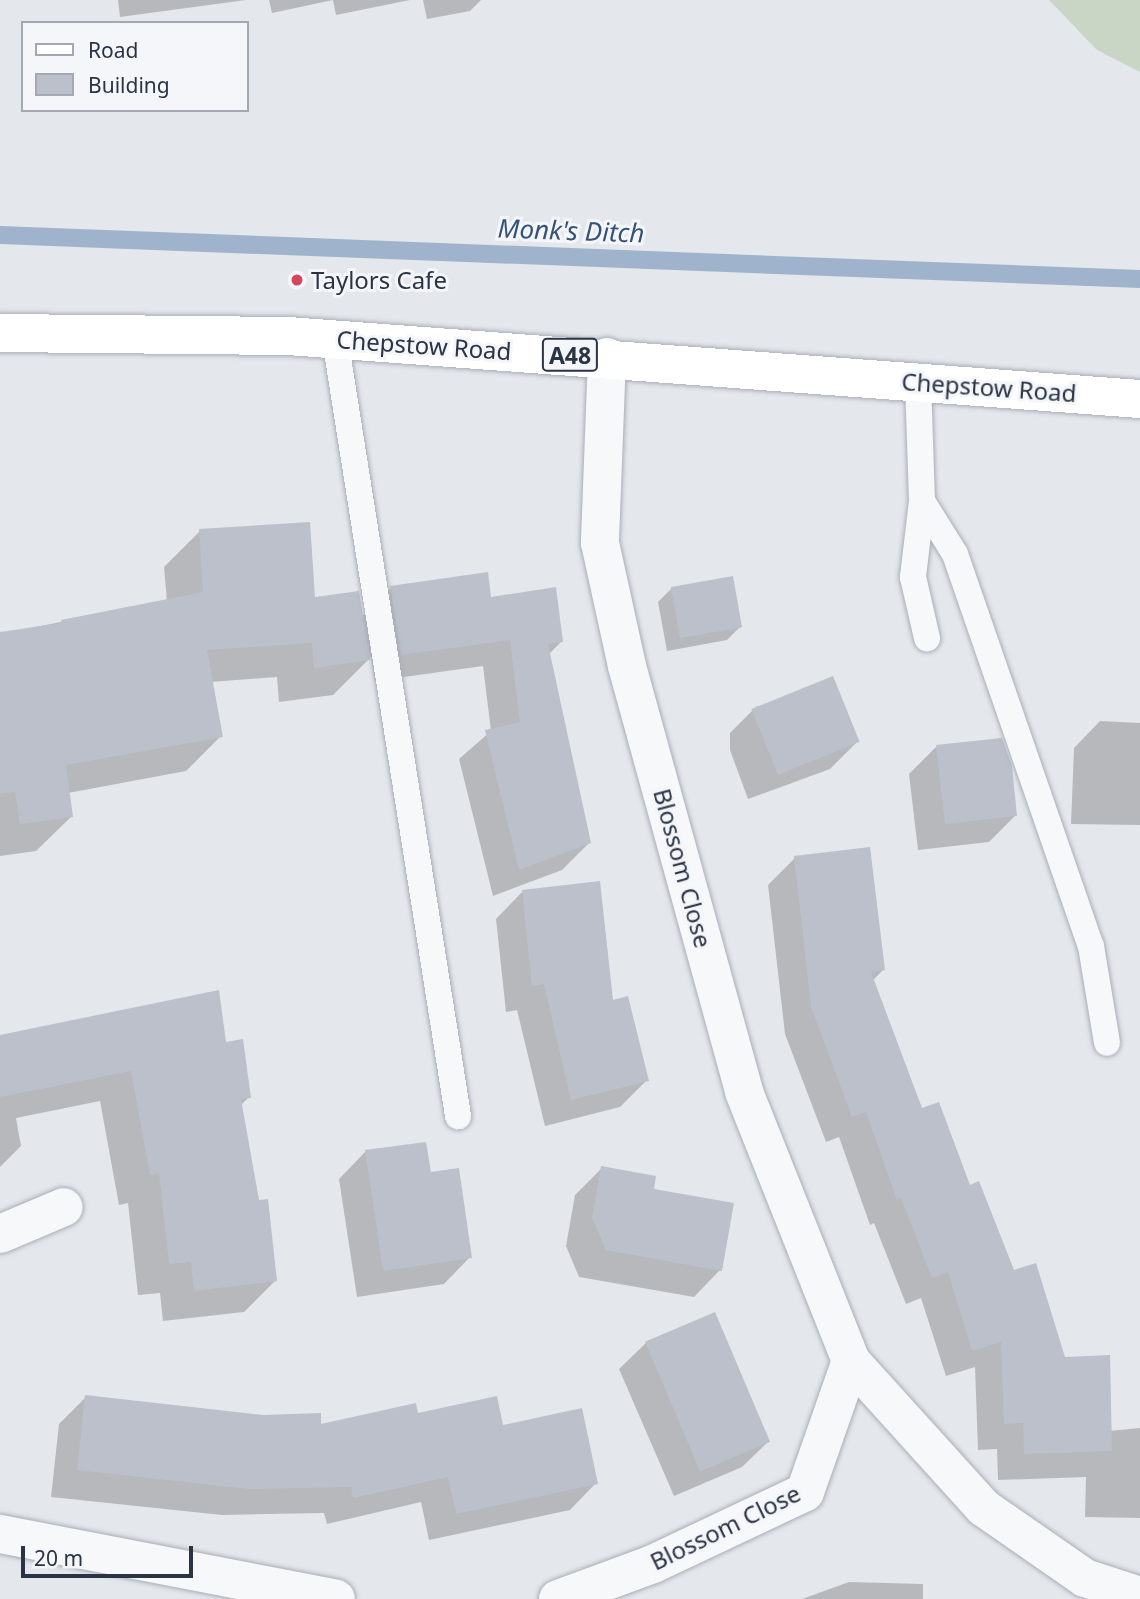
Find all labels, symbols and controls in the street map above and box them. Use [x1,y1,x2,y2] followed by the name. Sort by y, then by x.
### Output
[21,21,248,112] legend
[88,36,138,64] text: Road
[88,71,170,99] text: Building
[497,213,645,249] water label: Monk's Ditch
[311,266,447,294] place label: Taylors Cafe
[289,272,305,288] marker: Taylors Cafe
[336,325,512,365] street label: Chepstow Road
[540,336,600,374] road number: A48
[901,367,1077,407] street label: Chepstow Road
[648,785,718,951] street label: Blossom Close
[645,1478,805,1576] street label: Blossom Close
[24,1532,196,1576] scale bar
[34,1544,83,1572] text: 20 m

